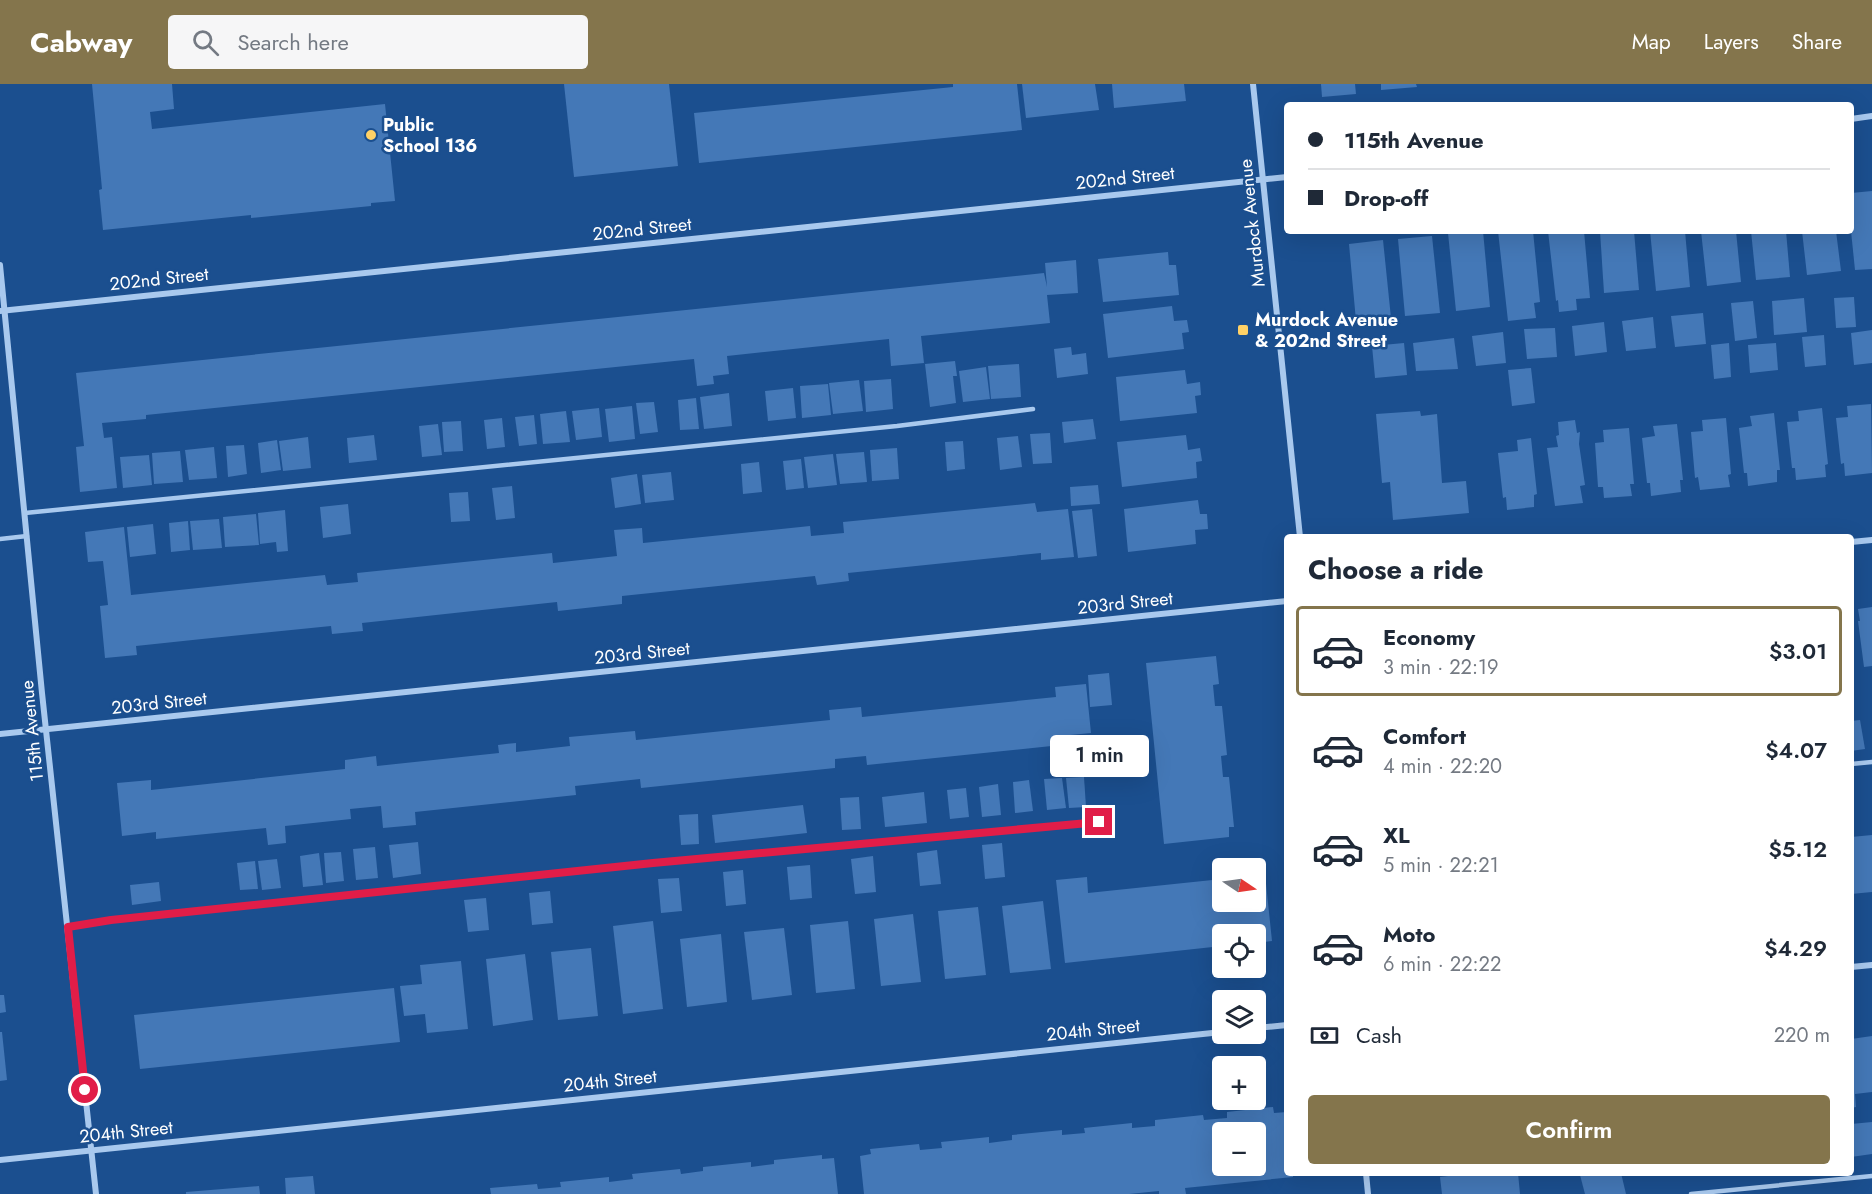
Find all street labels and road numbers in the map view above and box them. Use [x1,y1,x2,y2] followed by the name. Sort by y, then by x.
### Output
[1232,158,1272,288] street label: Murdock Avenue
[1074,160,1176,196] street label: 202nd Street
[591,211,693,247] street label: 202nd Street
[108,261,210,297] street label: 202nd Street
[1076,585,1175,621] street label: 203rd Street
[593,635,692,671] street label: 203rd Street
[14,679,50,783] street label: 115th Avenue
[110,685,209,721] street label: 203rd Street
[1045,1012,1142,1048] street label: 204th Street
[562,1063,659,1099] street label: 204th Street
[78,1114,175,1150] street label: 204th Street

